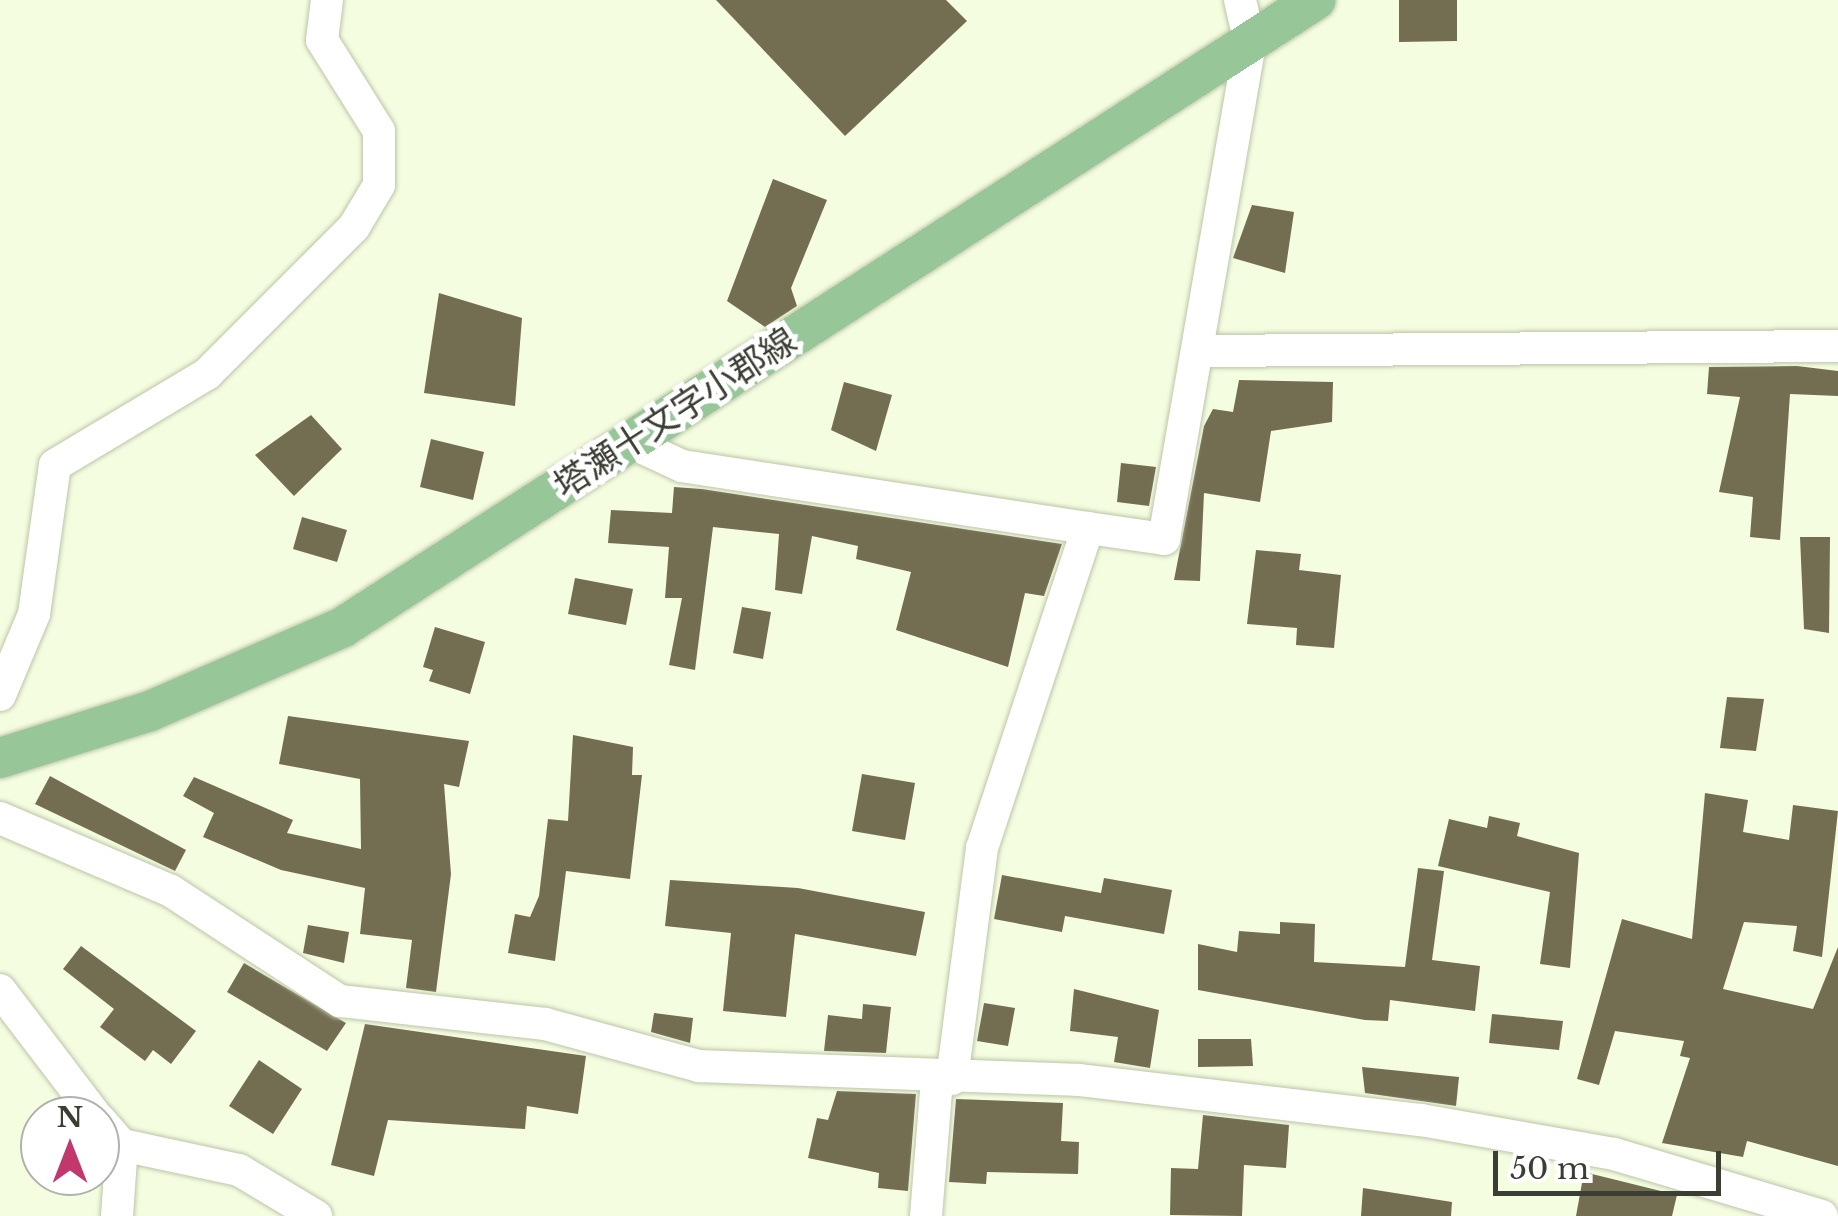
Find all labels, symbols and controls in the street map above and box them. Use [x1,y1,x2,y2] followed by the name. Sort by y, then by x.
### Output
[546,319,804,507] street label: 塔瀬十文字小郡線
[20,1096,120,1196] north arrow
[57,1100,83,1135] text: N
[1498,1131,1726,1193] scale bar
[1510,1150,1589,1187] text: 50 m

